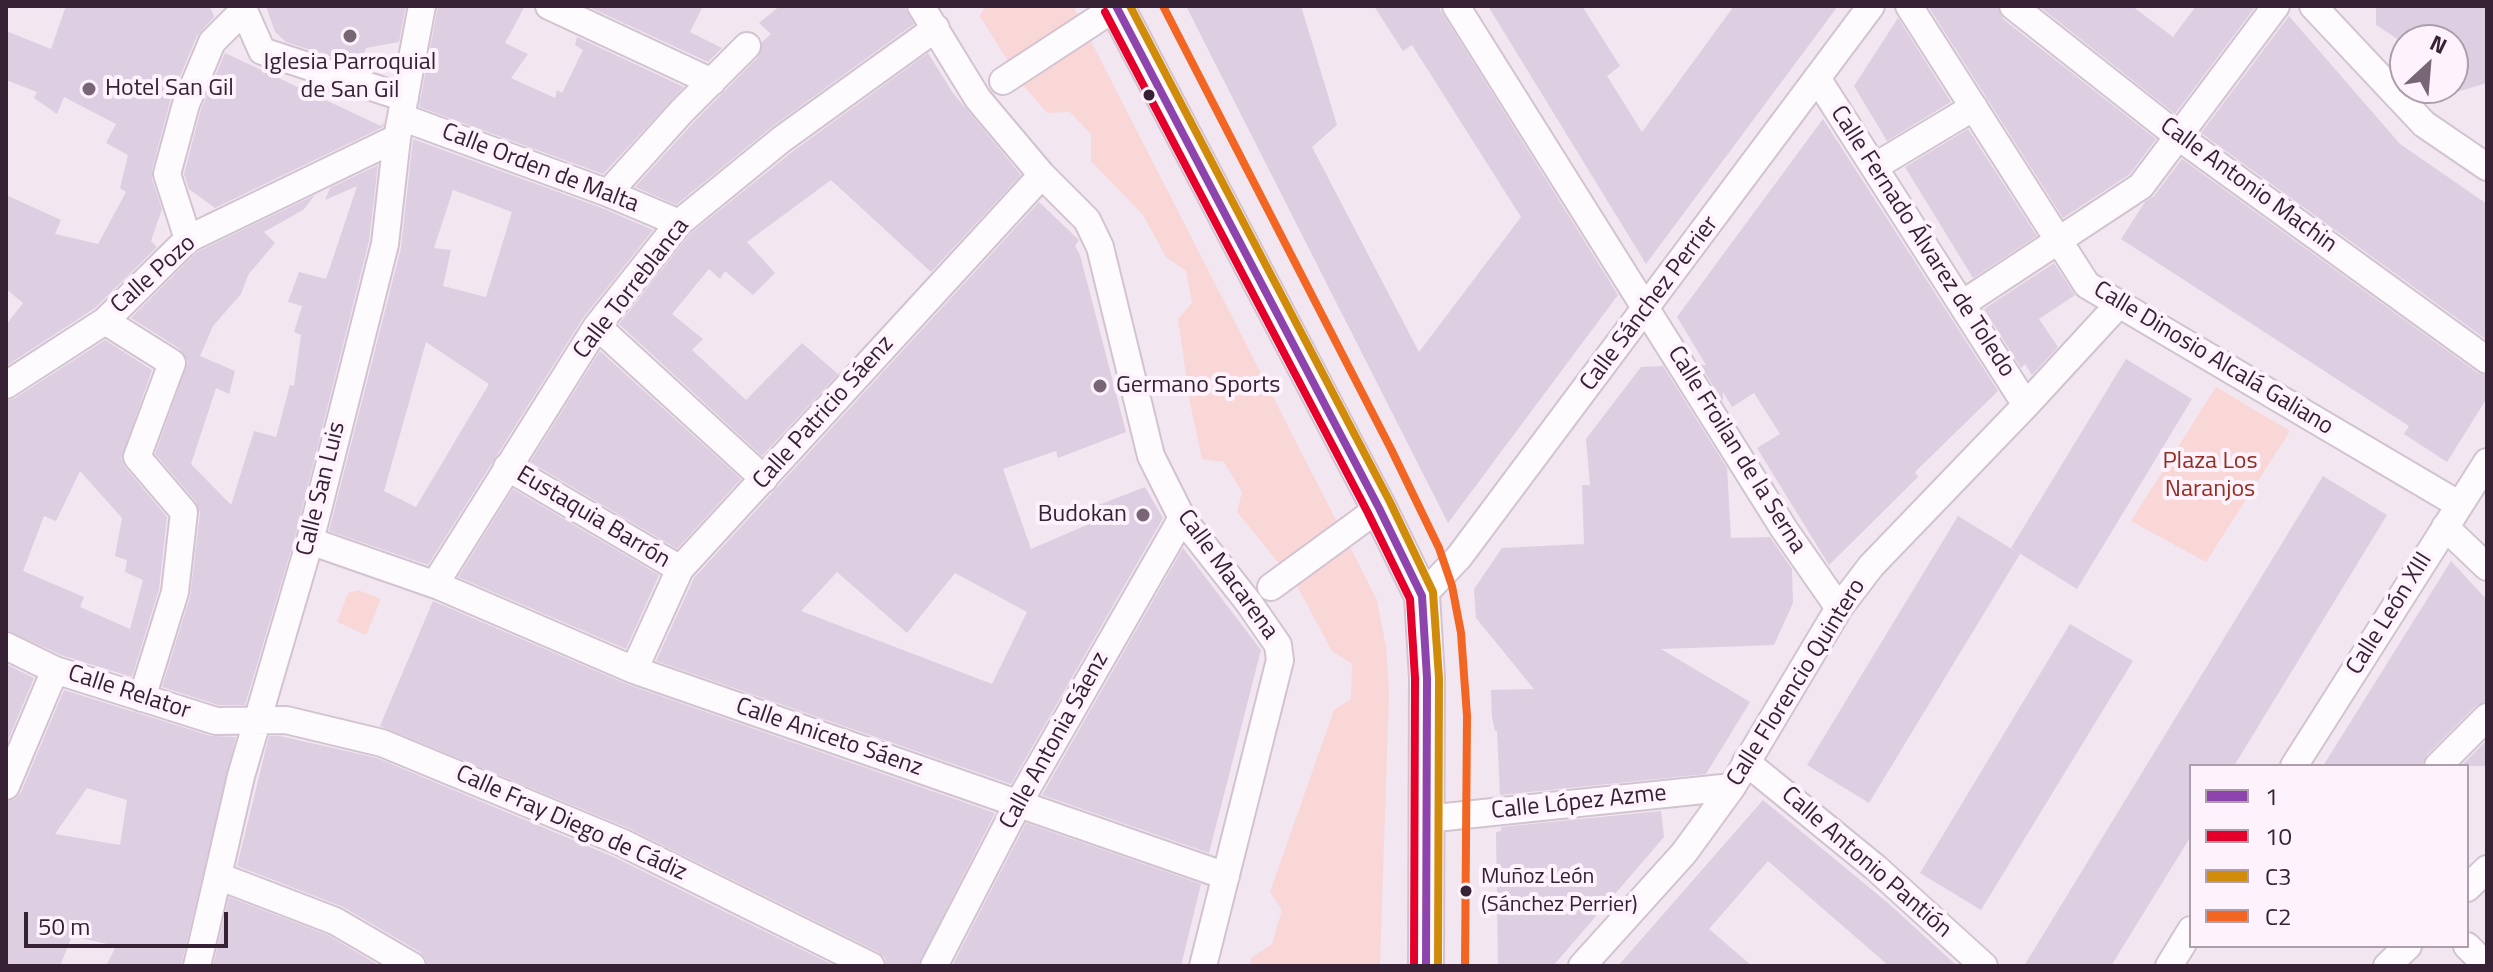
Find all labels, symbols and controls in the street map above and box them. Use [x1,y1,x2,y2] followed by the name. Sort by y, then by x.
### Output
[2389,24,2469,104] north arrow
[2424,26,2453,63] text: N
[341,27,359,45] marker: Iglesia Parroquial de San Gil
[264,49,436,105] place label: Iglesia Parroquial de San Gil
[105,75,234,103] place label: Hotel San Gil
[80,80,98,98] marker: Hotel San Gil
[1141,87,1157,103] unlabelled marker
[1823,101,2021,383] street label: Calle Fernado Álvarez de Toledo
[2154,112,2342,260] street label: Calle Antonio Machin
[437,118,643,220] street label: Calle Orden de Malta
[1575,211,1725,397] street label: Calle Sánchez Perrier
[568,213,696,365] street label: Calle Torreblanca
[106,230,202,320] street label: Calle Pozo
[2088,276,2338,442] street label: Calle Dinosio Alcalá Galiano
[748,330,900,496] street label: Calle Patricio Sáenz
[1661,341,1811,559] street label: Calle Froilan de la Serna
[1116,372,1280,400] place label: Germano Sports
[1091,377,1109,395] marker: Germano Sports
[291,419,353,559] street label: Calle San Luis
[2162,448,2258,504] park label: Plaza Los Naranjos
[511,461,675,575] street label: Eustaquia Barrón
[1038,501,1127,529] place label: Budokan
[1170,505,1284,645] street label: Calle Macarena
[1134,506,1152,524] marker: Budokan
[2341,547,2439,681] street label: Calle León XIII
[1721,574,1873,792] street label: Calle Florencio Quintero
[994,647,1116,835] street label: Calle Antonia Sáenz
[64,660,194,726] street label: Calle Relator
[732,693,926,783] street label: Calle Aniceto Sáenz
[451,760,691,888] street label: Calle Fray Diego de Cádiz
[2189,764,2469,948] legend
[2265,778,2278,814] text: 1
[1490,779,1668,827] street label: Calle López Azme
[1775,781,1957,945] street label: Calle Antonio Pantión
[2265,818,2292,854] text: 10
[2265,858,2292,894] text: C3
[1481,865,1637,916] place label: Muñoz León (Sánchez Perrier)
[1458,883,1474,899] marker: Muñoz León (Sánchez Perrier)
[28,896,232,946] scale bar
[2265,898,2292,934] text: C2
[38,908,90,944] text: 50 m

